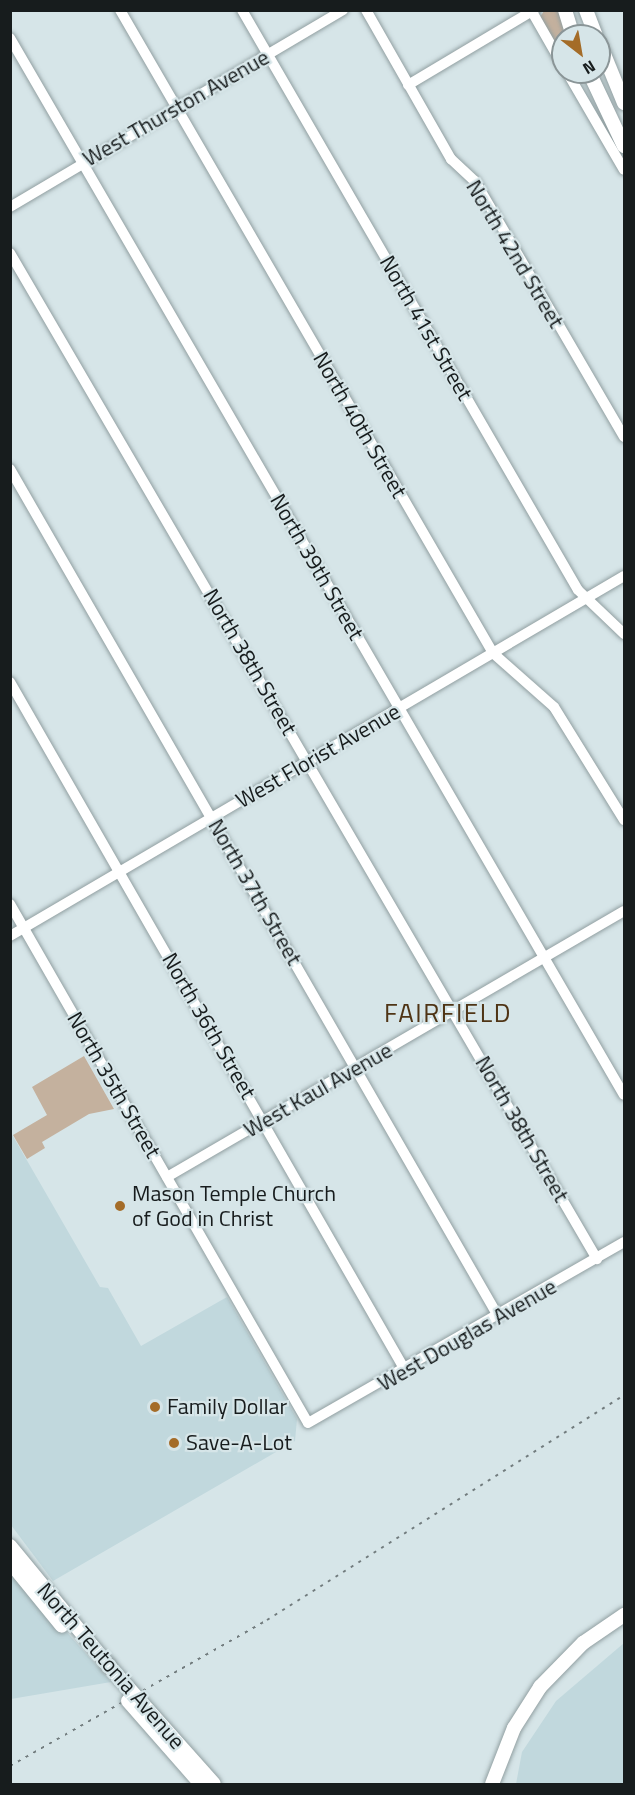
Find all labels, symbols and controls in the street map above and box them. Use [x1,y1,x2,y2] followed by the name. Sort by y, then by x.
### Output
[551,24,611,84] north arrow
[78,44,274,172] street label: West Thurston Avenue
[578,55,600,81] text: N
[460,175,570,333] street label: North 42nd Street
[374,251,478,405] street label: North 41st Street
[308,347,412,503] street label: North 40th Street
[265,489,369,645] street label: North 39th Street
[198,584,302,740] street label: North 38th Street
[231,698,405,814] street label: West Florist Avenue
[203,814,307,970] street label: North 37th Street
[157,948,261,1104] street label: North 36th Street
[384,997,512,1029] district label: FAIRFIELD
[62,1007,166,1163] street label: North 35th Street
[239,1037,397,1143] street label: West Kaul Avenue
[470,1051,574,1207] street label: North 38th Street
[132,1180,336,1232] place label: Mason Temple Church of God in Christ
[113,1199,127,1213] marker: Mason Temple Church of God in Christ
[373,1273,561,1397] street label: West Douglas Avenue
[167,1394,287,1420] place label: Family Dollar
[148,1400,162,1414] marker: Family Dollar
[186,1430,292,1456] place label: Save-A-Lot
[167,1436,181,1450] marker: Save-A-Lot
[32,1578,190,1754] street label: North Teutonia Avenue

